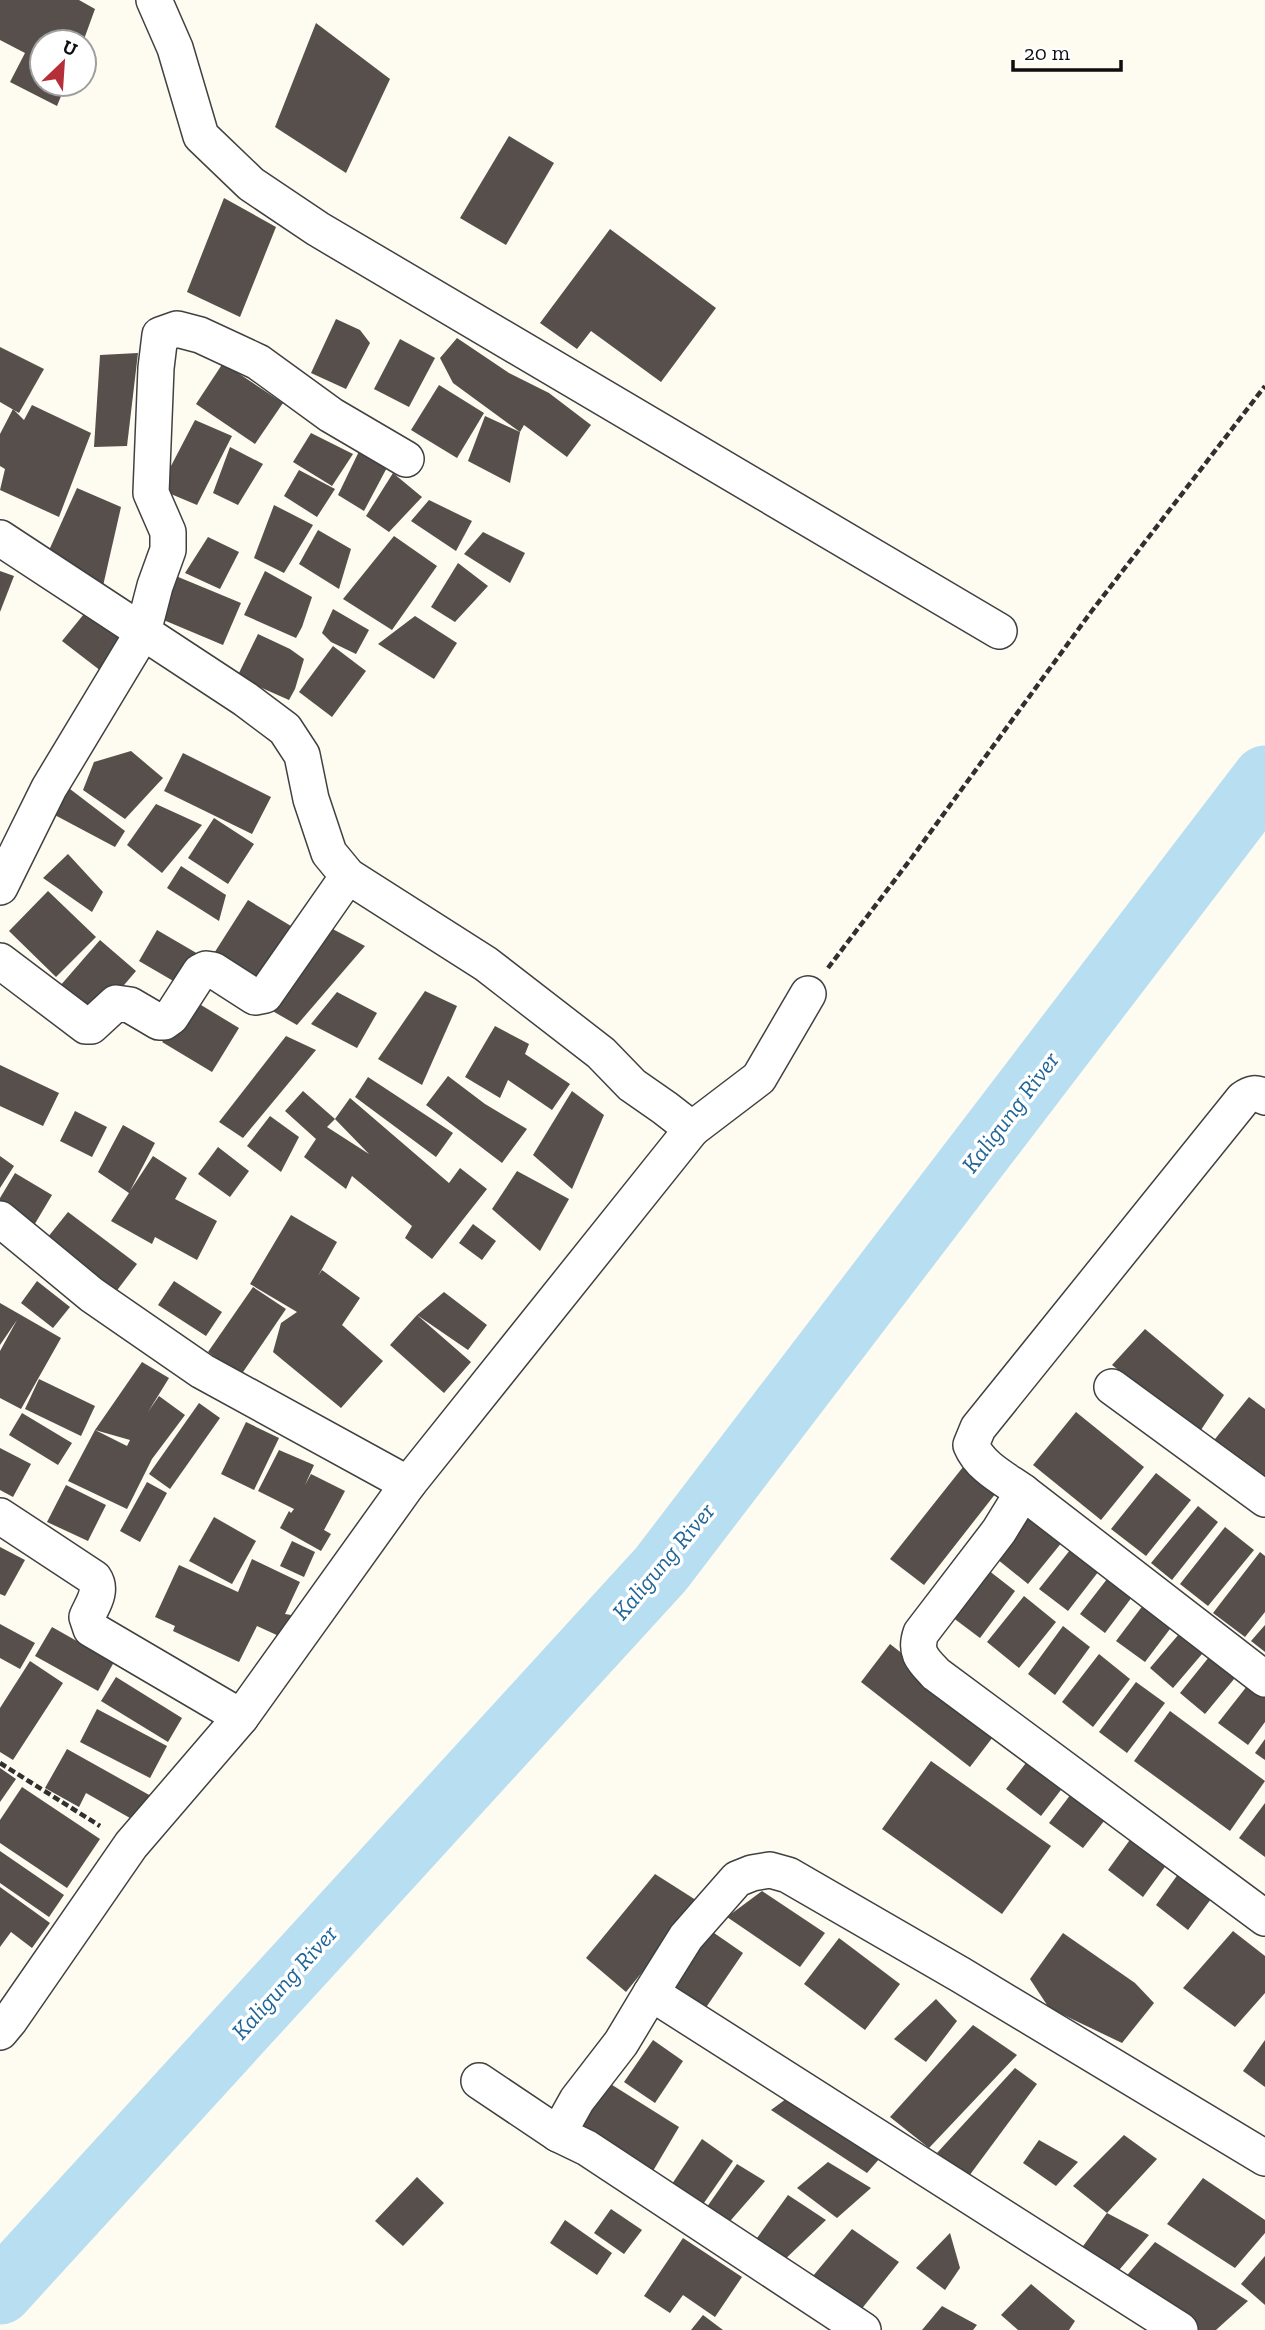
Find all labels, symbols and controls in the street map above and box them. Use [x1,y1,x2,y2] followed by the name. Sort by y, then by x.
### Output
[28,28,98,98] north arrow
[1013,28,1122,72] scale bar
[59,35,81,61] text: U
[1024,40,1070,65] text: 20 m
[955,1045,1065,1178] water label: Kaligung River
[606,1496,721,1625] water label: Kaligung River
[225,1918,343,2045] water label: Kaligung River

